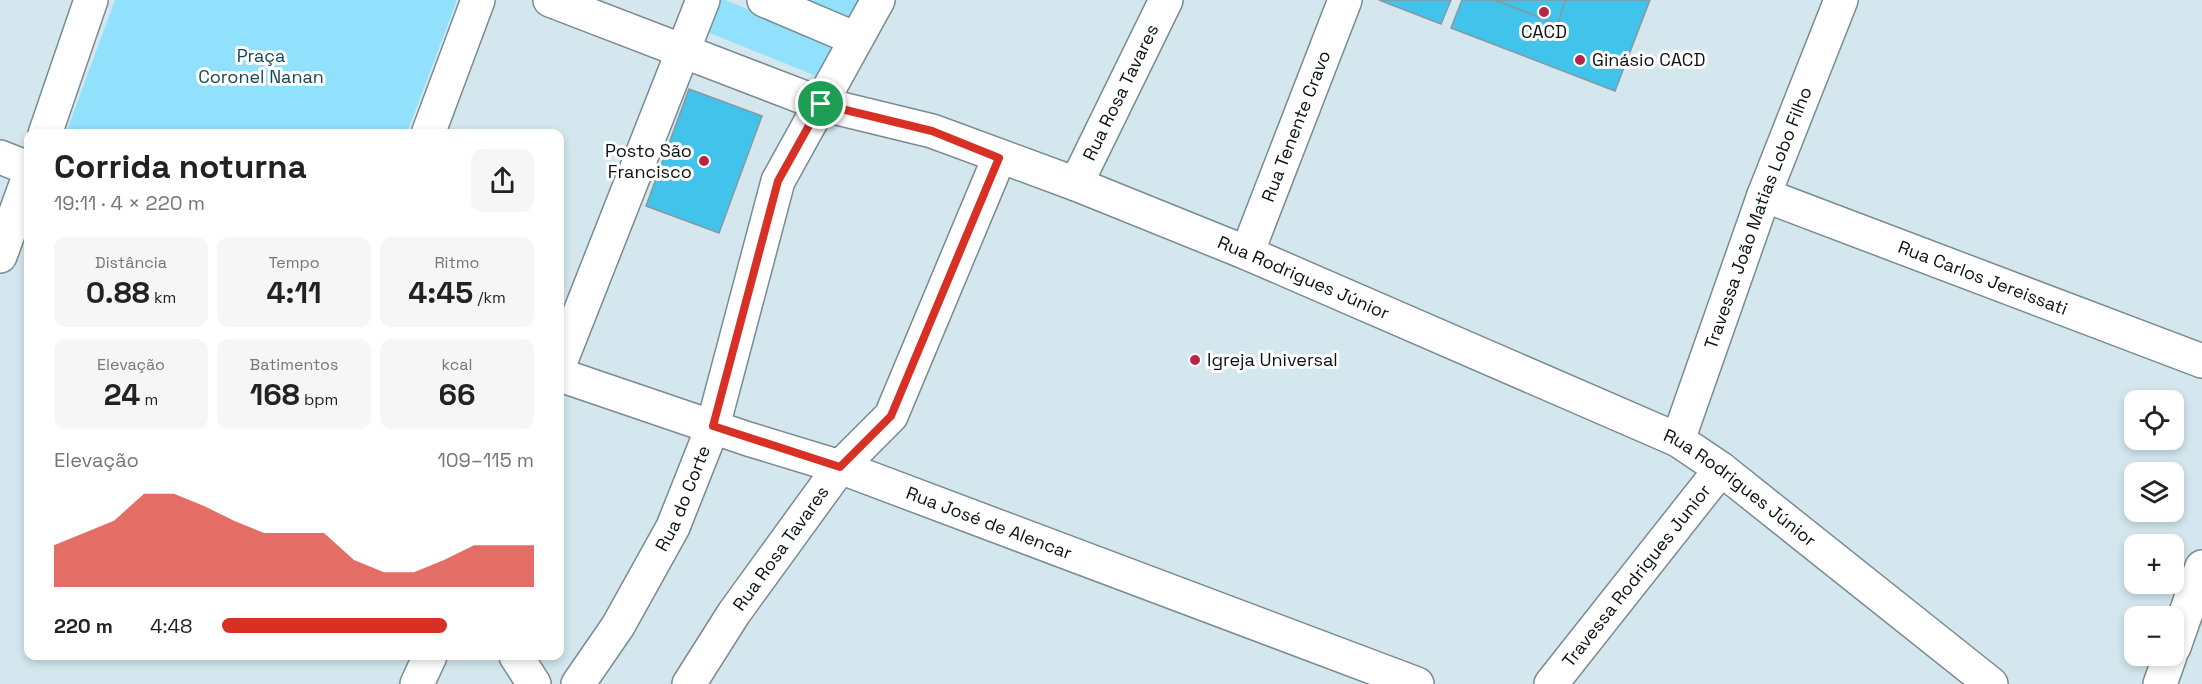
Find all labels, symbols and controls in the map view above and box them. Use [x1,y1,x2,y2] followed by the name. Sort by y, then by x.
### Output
[1537,5,1551,19] marker: CACD
[1077,20,1163,164] street label: Rua Rosa Tavares
[1521,20,1567,43] place label: CACD
[198,44,324,88] park label: Praça Coronel Nanan
[1256,47,1335,205] street label: Rua Tenente Cravo
[1592,48,1705,71] place label: Ginásio CACD
[1573,53,1587,67] marker: Ginásio CACD
[795,78,846,129] pin
[1699,83,1817,352] street label: Travessa João Matias Lobo Filho
[804,87,837,120] icon: arrive
[605,139,692,183] place label: Posto São Francisco
[54,146,307,188] text: Corrida noturna
[471,149,534,212] button: share
[697,154,711,168] marker: Posto São Francisco
[54,190,205,216] text: 19:11 · 4 × 220 m
[1214,230,1393,324] street label: Rua Rodrigues Júnior
[1895,235,2071,320] street label: Rua Carlos Jereissati
[95,252,167,273] text: Distância
[268,252,320,273] text: Tempo
[434,252,480,273] text: Ritmo
[86,273,150,312] text: 0.88
[266,273,322,312] text: 4:11
[408,273,473,312] text: 4:45
[150,287,176,308] text: km
[473,287,506,308] text: /km
[1207,348,1338,371] place label: Igreja Universal
[1188,353,1202,367] marker: Igreja Universal
[97,354,165,375] text: Elevação
[250,354,338,375] text: Batimentos
[442,354,472,375] text: kcal
[104,375,140,414] text: 24
[250,375,300,414] text: 168
[438,375,476,414] text: 66
[140,389,158,410] text: m
[300,389,338,410] text: bpm
[2124,390,2184,666] map controls
[2124,390,2184,450] button: locate
[1660,423,1821,551] street label: Rua Rodrigues Júnior
[650,442,715,555] street label: Rua do Corte
[54,447,139,473] text: Elevação
[437,447,534,473] text: 109–115 m
[2124,462,2184,522] button: layers
[1557,479,1716,672] street label: Travessa Rodrigues Junior
[727,481,834,615] street label: Rua Rosa Tavares
[903,481,1076,564] street label: Rua José de Alencar
[2124,534,2184,594] button: +
[2124,606,2184,666] button: −
[54,613,113,639] text: 220 m
[150,613,193,639] text: 4:48

